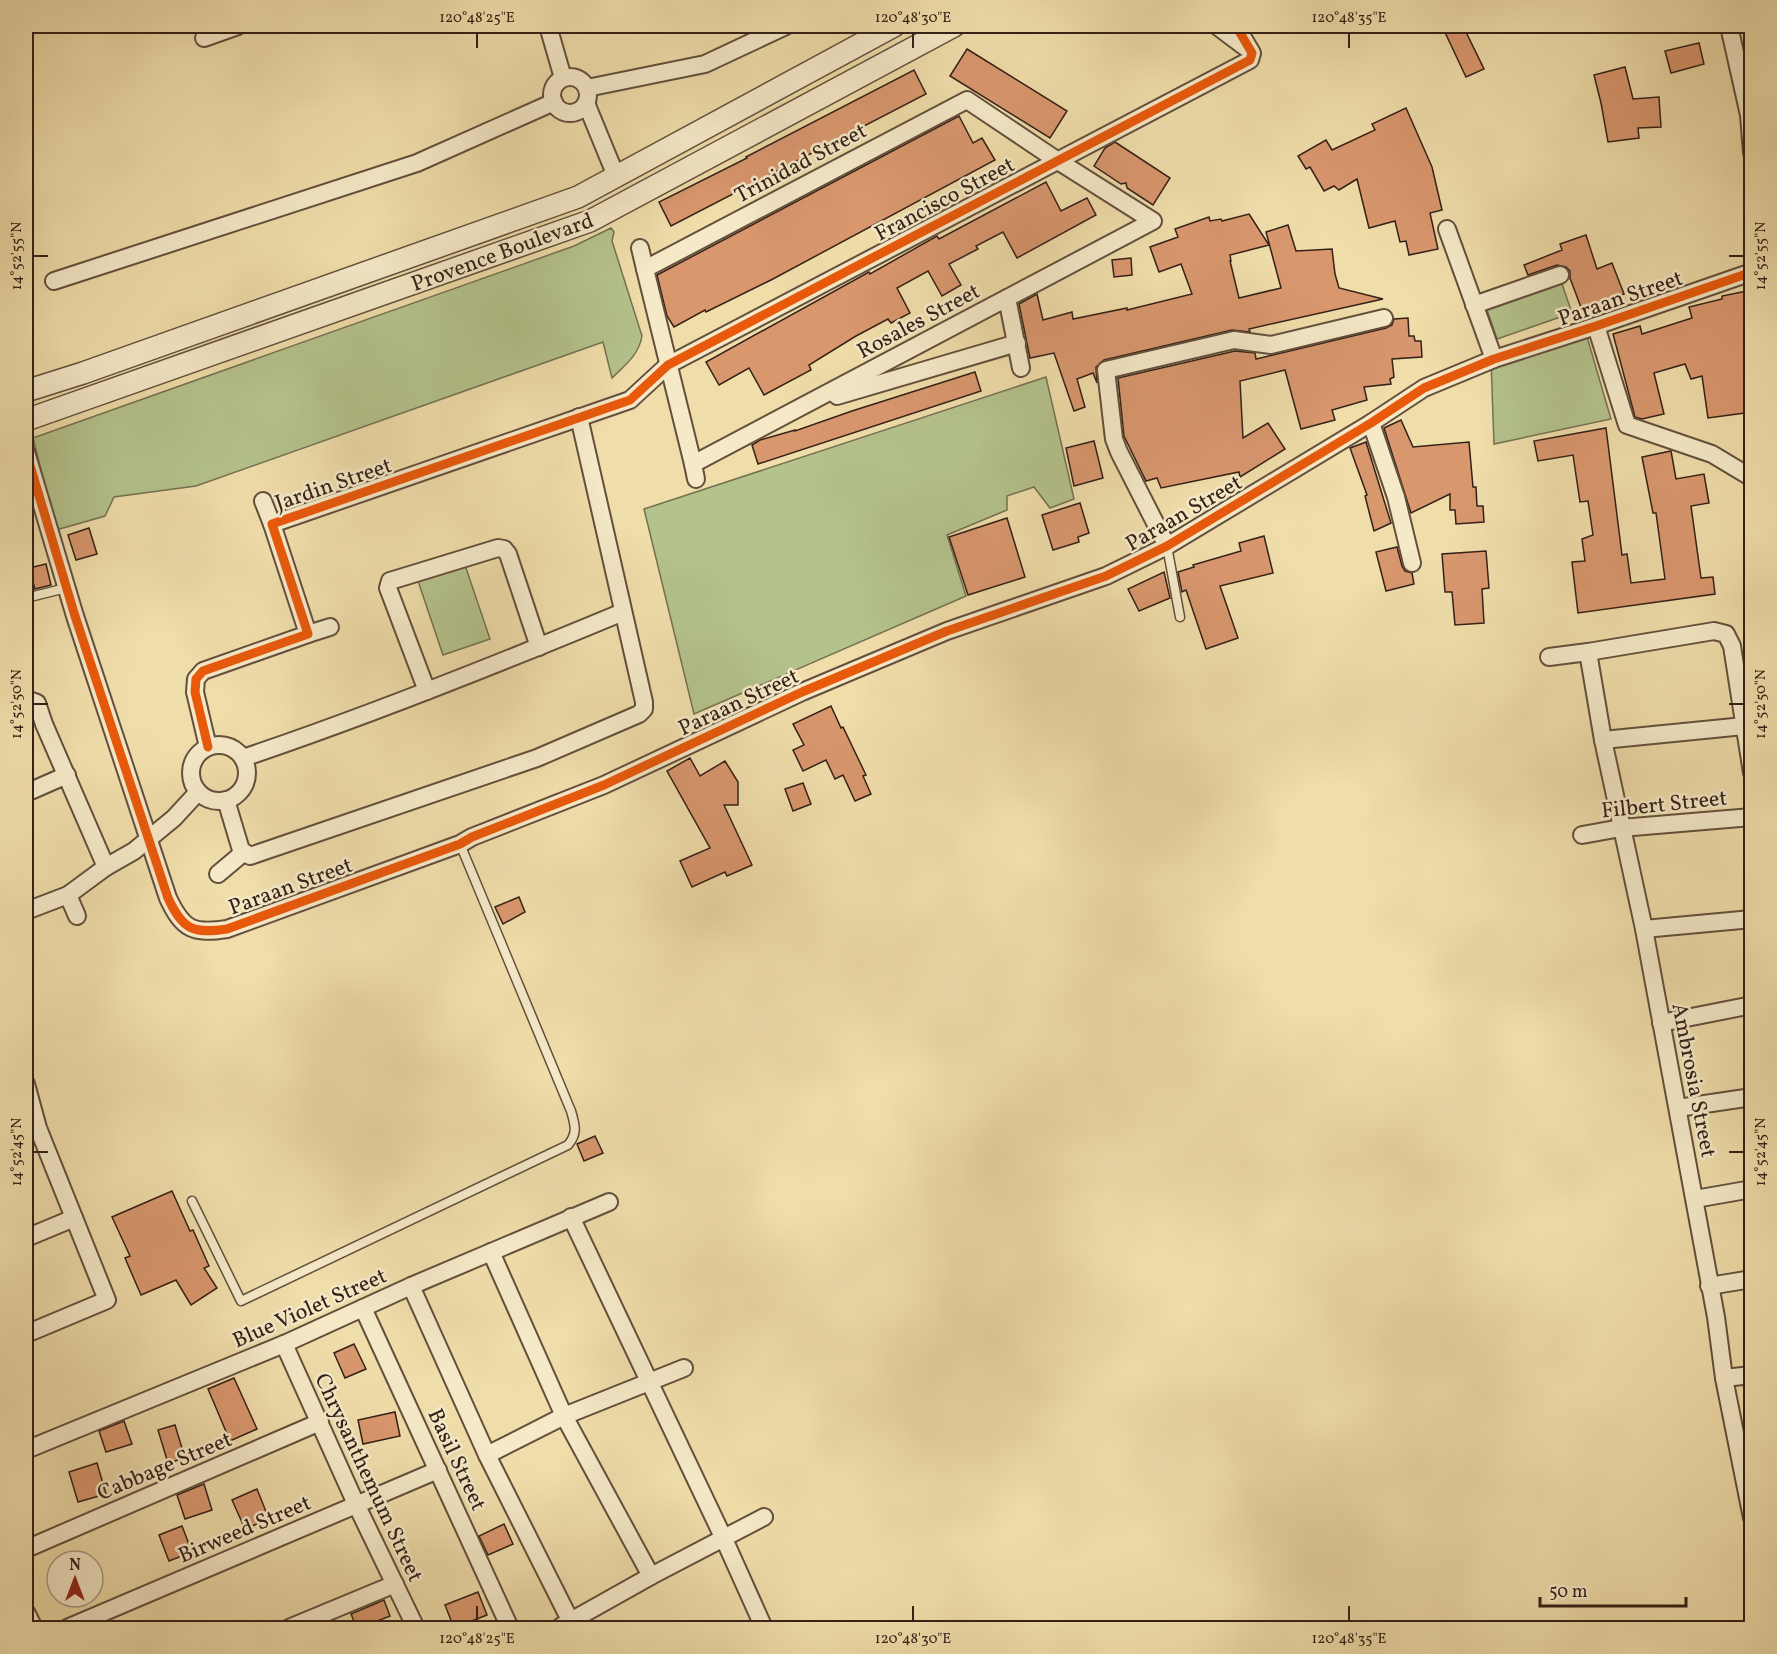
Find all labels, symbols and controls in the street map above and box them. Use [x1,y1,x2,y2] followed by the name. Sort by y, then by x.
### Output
[439,8,515,29] text: 120°48'25"E
[875,8,951,29] text: 120°48'30"E
[1311,8,1387,29] text: 120°48'35"E
[730,116,873,212] street label: Trinidad Street
[870,150,1021,250] street label: Francisco Street
[407,206,598,301] street label: Provence Boulevard
[7,222,28,290] text: 14°52'55"N
[1751,222,1772,290] text: 14°52'55"N
[1554,263,1688,335] street label: Paraan Street
[852,277,986,368] street label: Rosales Street
[271,451,397,520] street label: Jardin Street
[1120,468,1249,560] street label: Paraan Street
[674,662,805,745] street label: Paraan Street
[7,669,28,739] text: 14°52'50"N
[1751,669,1772,739] text: 14°52'50"N
[1600,783,1729,828] street label: Filbert Street
[224,850,358,924] street label: Paraan Street
[1662,1000,1723,1161] street label: Ambrosia Street
[7,1118,28,1186] text: 14°52'45"N
[1751,1118,1772,1186] text: 14°52'45"N
[228,1261,392,1357] street label: Blue Violet Street
[306,1369,430,1588] street label: Chrysanthemum Street
[419,1404,493,1516] street label: Basil Street
[93,1425,237,1510] street label: Cabbage Street
[174,1488,316,1572] street label: Birweed Street
[45,1549,105,1609] north arrow
[69,1555,81,1577] text: N
[1540,1570,1686,1608] scale bar
[1549,1580,1588,1605] text: 50 m
[439,1629,515,1650] text: 120°48'25"E
[875,1629,951,1650] text: 120°48'30"E
[1311,1629,1387,1650] text: 120°48'35"E

